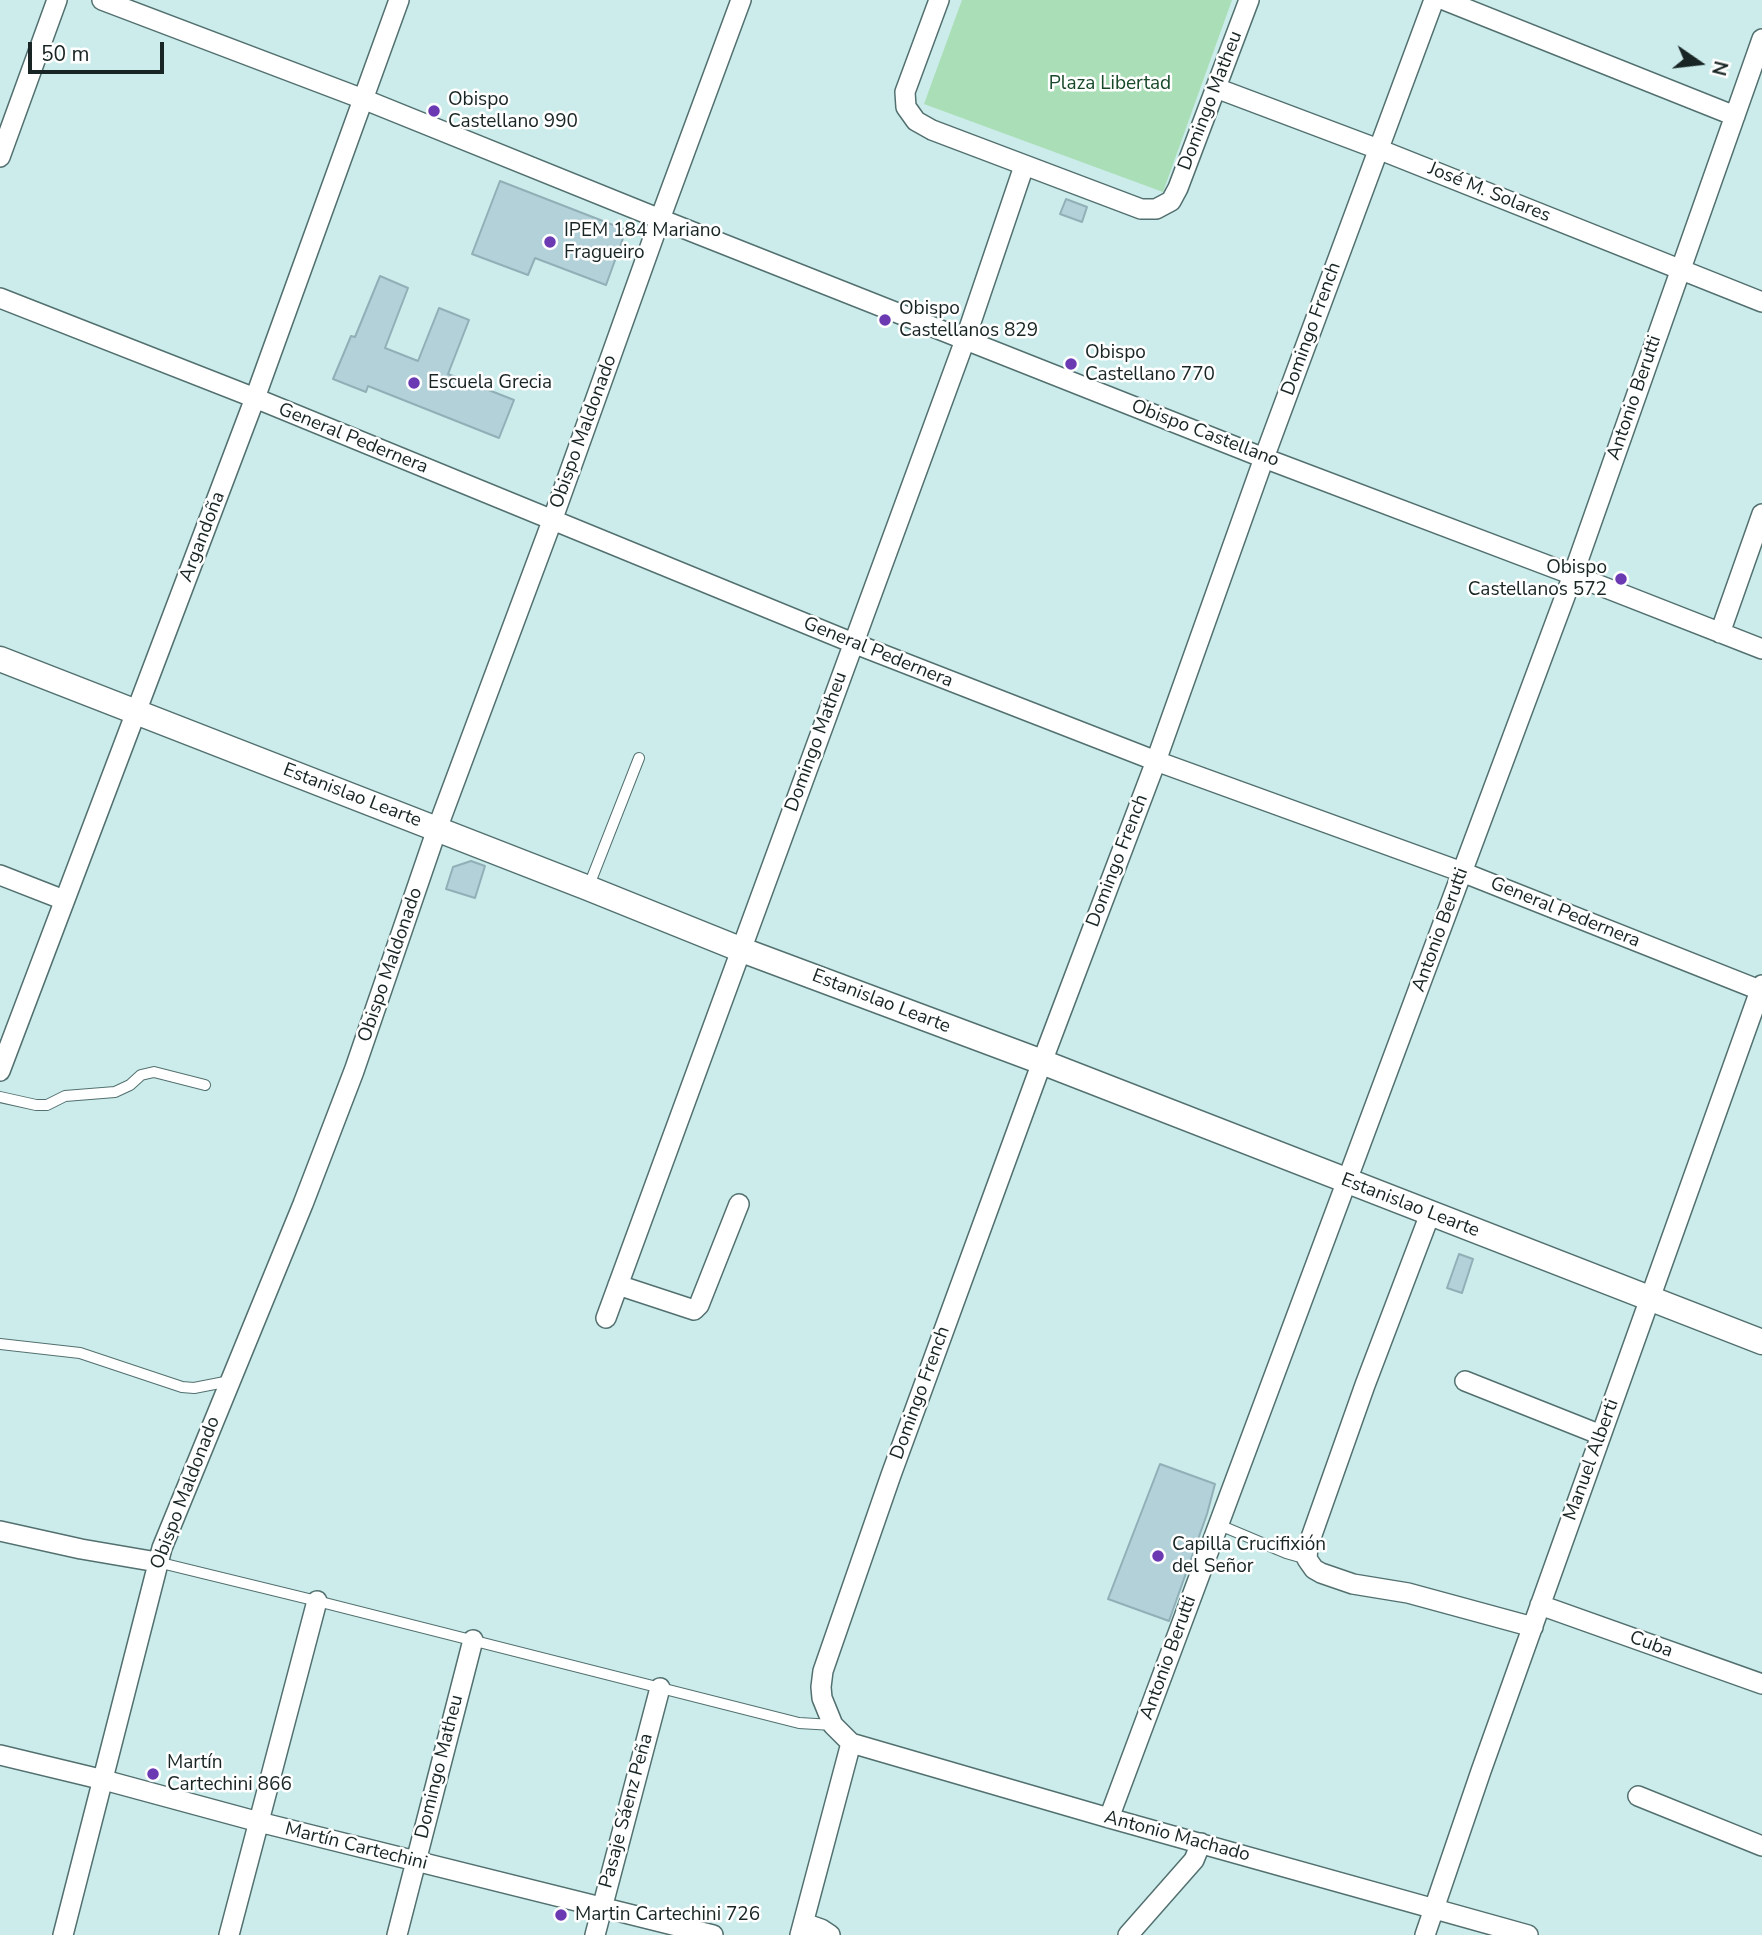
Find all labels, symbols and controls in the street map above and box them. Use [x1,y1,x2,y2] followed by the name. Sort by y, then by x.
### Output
[32,28,168,72] scale bar
[1174,28,1248,174] street label: Domingo Matheu
[1664,28,1734,98] north arrow
[41,40,90,68] text: 50 m
[1705,58,1734,78] text: N
[1049,73,1171,95] park label: Plaza Libertad
[448,89,578,133] place label: Obispo Castellano 990
[426,103,442,119] marker: Obispo Castellano 990
[1424,158,1554,228] street label: José M. Solares
[564,220,721,264] place label: IPEM 184 Mariano Fragueiro
[542,234,558,250] marker: IPEM 184 Mariano Fragueiro
[1277,259,1347,399] street label: Domingo French
[899,298,1038,342] place label: Obispo Castellanos 829
[877,312,893,328] marker: Obispo Castellanos 829
[1603,333,1667,463] street label: Antonio Berutti
[1085,342,1215,386] place label: Obispo Castellano 770
[546,352,622,512] street label: Obispo Maldonado
[1063,356,1079,372] marker: Obispo Castellano 770
[428,372,552,394] place label: Escuela Grecia
[406,375,422,391] marker: Escuela Grecia
[1128,395,1282,473] street label: Obispo Castellano
[275,399,431,479] street label: General Pedernera
[175,489,231,585] street label: Argandoña
[1468,557,1607,601] place label: Obispo Castellanos 572
[1613,571,1629,587] marker: Obispo Castellanos 572
[800,613,956,693] street label: General Pedernera
[781,669,853,815] street label: Domingo Matheu
[280,759,424,833] street label: Estanislao Learte
[1082,792,1154,930] street label: Domingo French
[1408,865,1474,995] street label: Antonio Berutti
[1487,873,1643,953] street label: General Pedernera
[354,885,428,1045] street label: Obispo Maldonado
[809,965,953,1039] street label: Estanislao Learte
[1338,1169,1482,1243] street label: Estanislao Learte
[886,1323,956,1463] street label: Domingo French
[1560,1396,1624,1524] street label: Manuel Alberti
[146,1413,226,1573] street label: Obispo Maldonado
[1172,1534,1326,1578] place label: Capilla Crucifixión del Señor
[1150,1548,1166,1564] marker: Capilla Crucifixión del Señor
[1136,1593,1202,1723] street label: Antonio Berutti
[1626,1627,1676,1663] street label: Cuba
[411,1693,469,1841] street label: Domingo Matheu
[595,1731,659,1891] street label: Pasaje Sáenz Peña
[167,1752,292,1796] place label: Martín Cartechini 866
[145,1766,161,1782] marker: Martín Cartechini 866
[1102,1807,1252,1867] street label: Antonio Machado
[282,1818,430,1876] street label: Martín Cartechini
[575,1904,760,1926] place label: Martin Cartechini 726
[553,1907,569,1923] marker: Martin Cartechini 726

